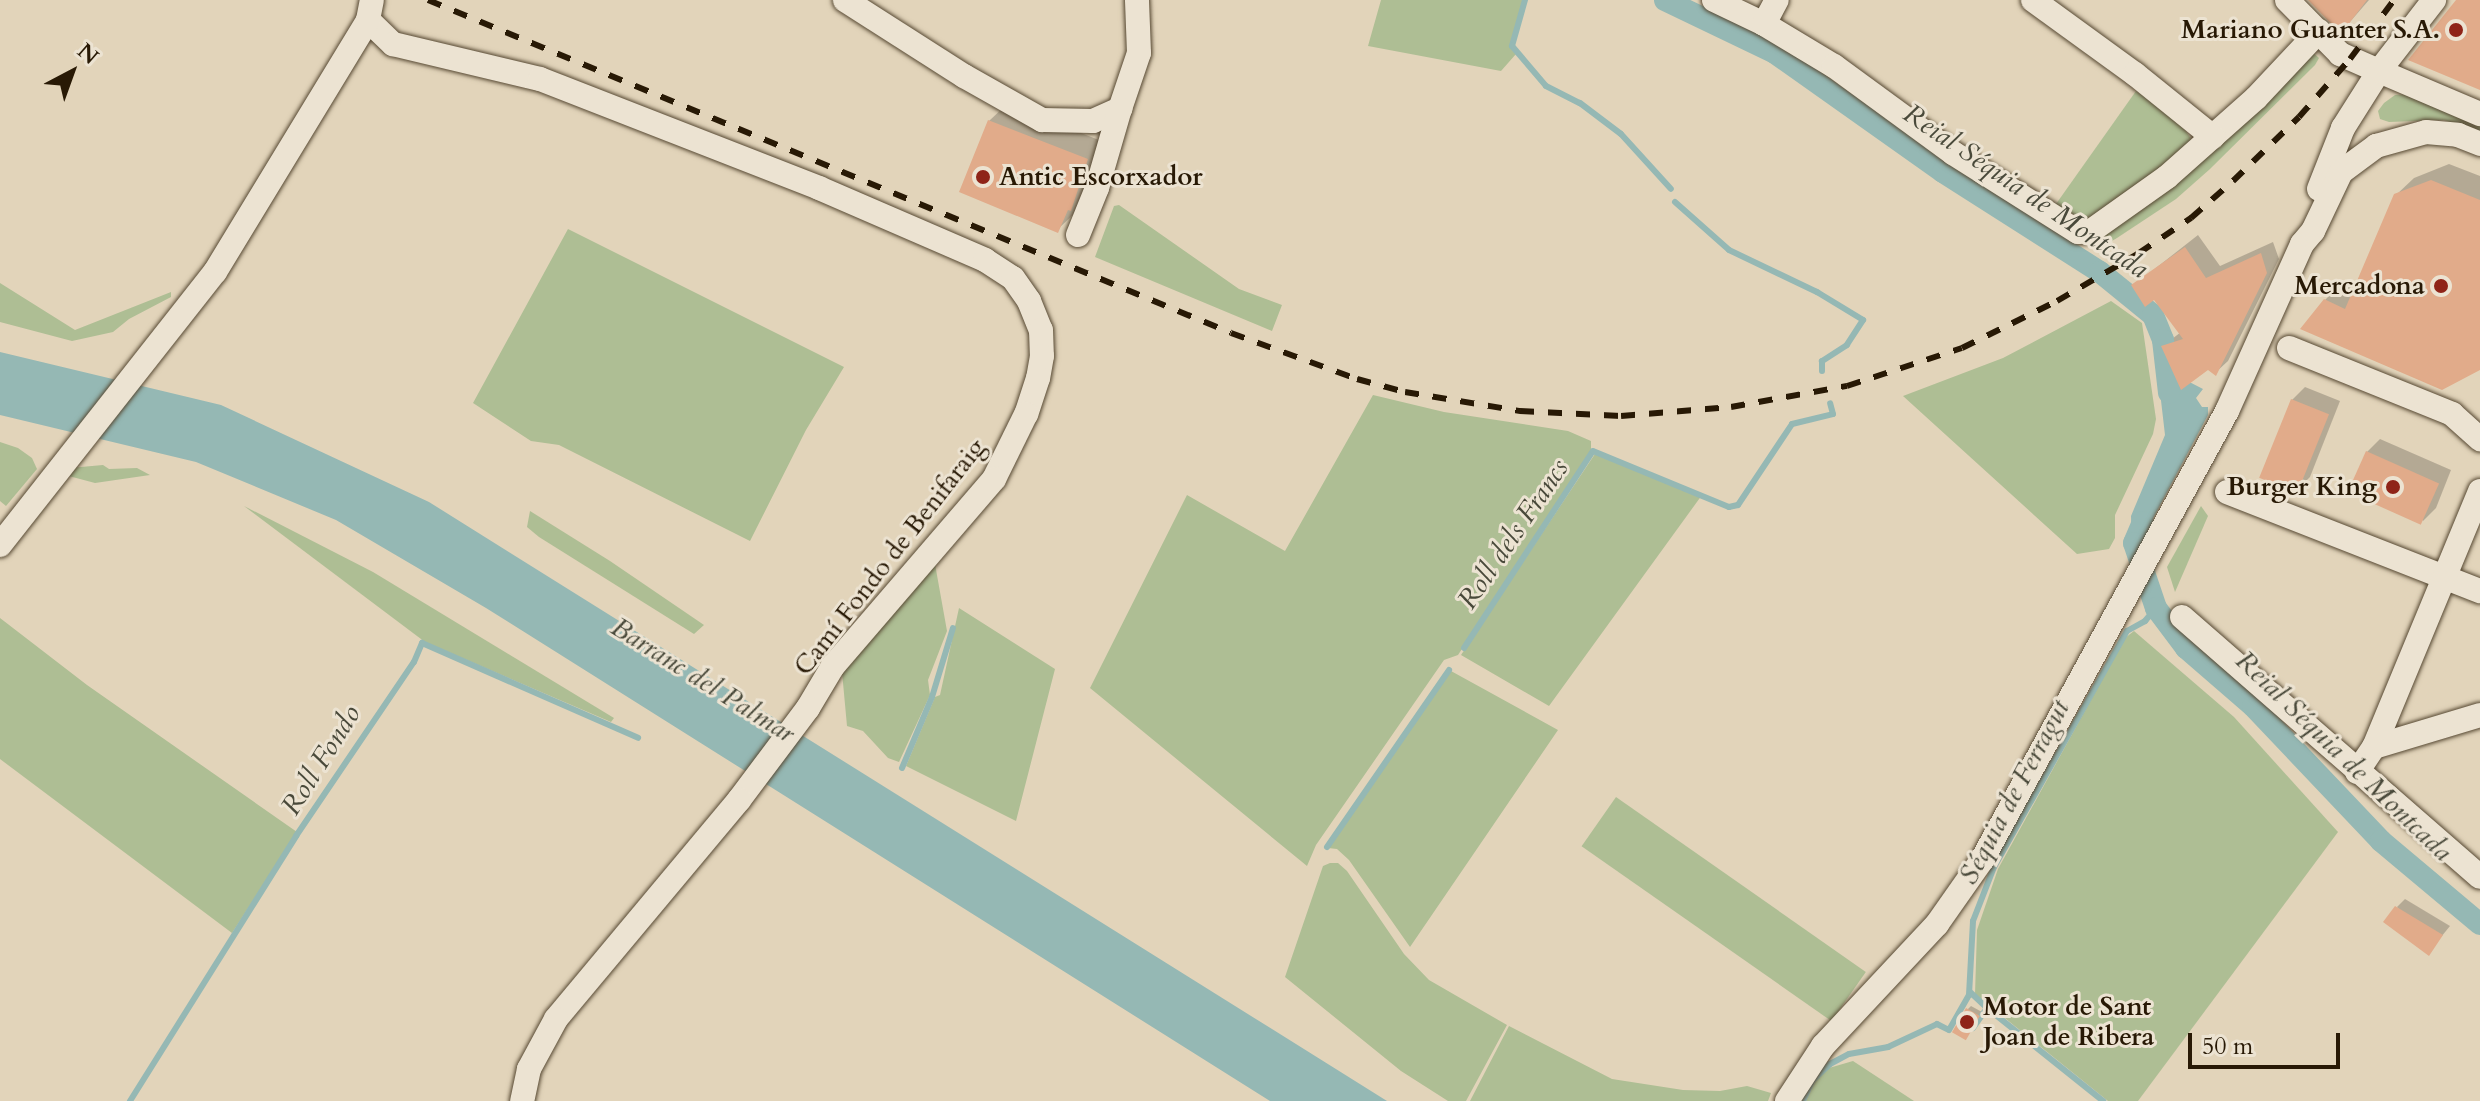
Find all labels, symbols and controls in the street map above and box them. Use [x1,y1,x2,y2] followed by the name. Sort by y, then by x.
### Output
[2181,14,2440,46] place label: Mariano Guanter S.A.
[2447,21,2465,39] marker: Mariano Guanter S.A.
[32,32,112,112] north arrow
[71,36,105,71] text: N
[1897,96,2155,286] water label: Reial Séquia de Montcada
[999,161,1203,193] place label: Antic Escorxador
[974,168,992,186] marker: Antic Escorxador
[2294,270,2425,302] place label: Mercadona
[2432,277,2450,295] marker: Mercadona
[788,432,992,682] street label: Camí Fondo de Benifaraig
[1450,452,1576,616] water label: Roll dels Francs
[2226,471,2377,503] place label: Burger King
[2384,478,2402,496] marker: Burger King
[605,610,801,750] water label: Barranc del Palmar
[2229,644,2459,868] water label: Reial Séquia de Montcada
[1951,694,2077,890] water label: Séquia de Ferragut
[274,699,368,821] water label: Roll Fondo
[1983,991,2154,1052] place label: Motor de Sant Joan de Ribera
[1958,1013,1976,1031] marker: Motor de Sant Joan de Ribera
[2192,1017,2344,1067] scale bar
[2202,1030,2253,1063] text: 50 m

